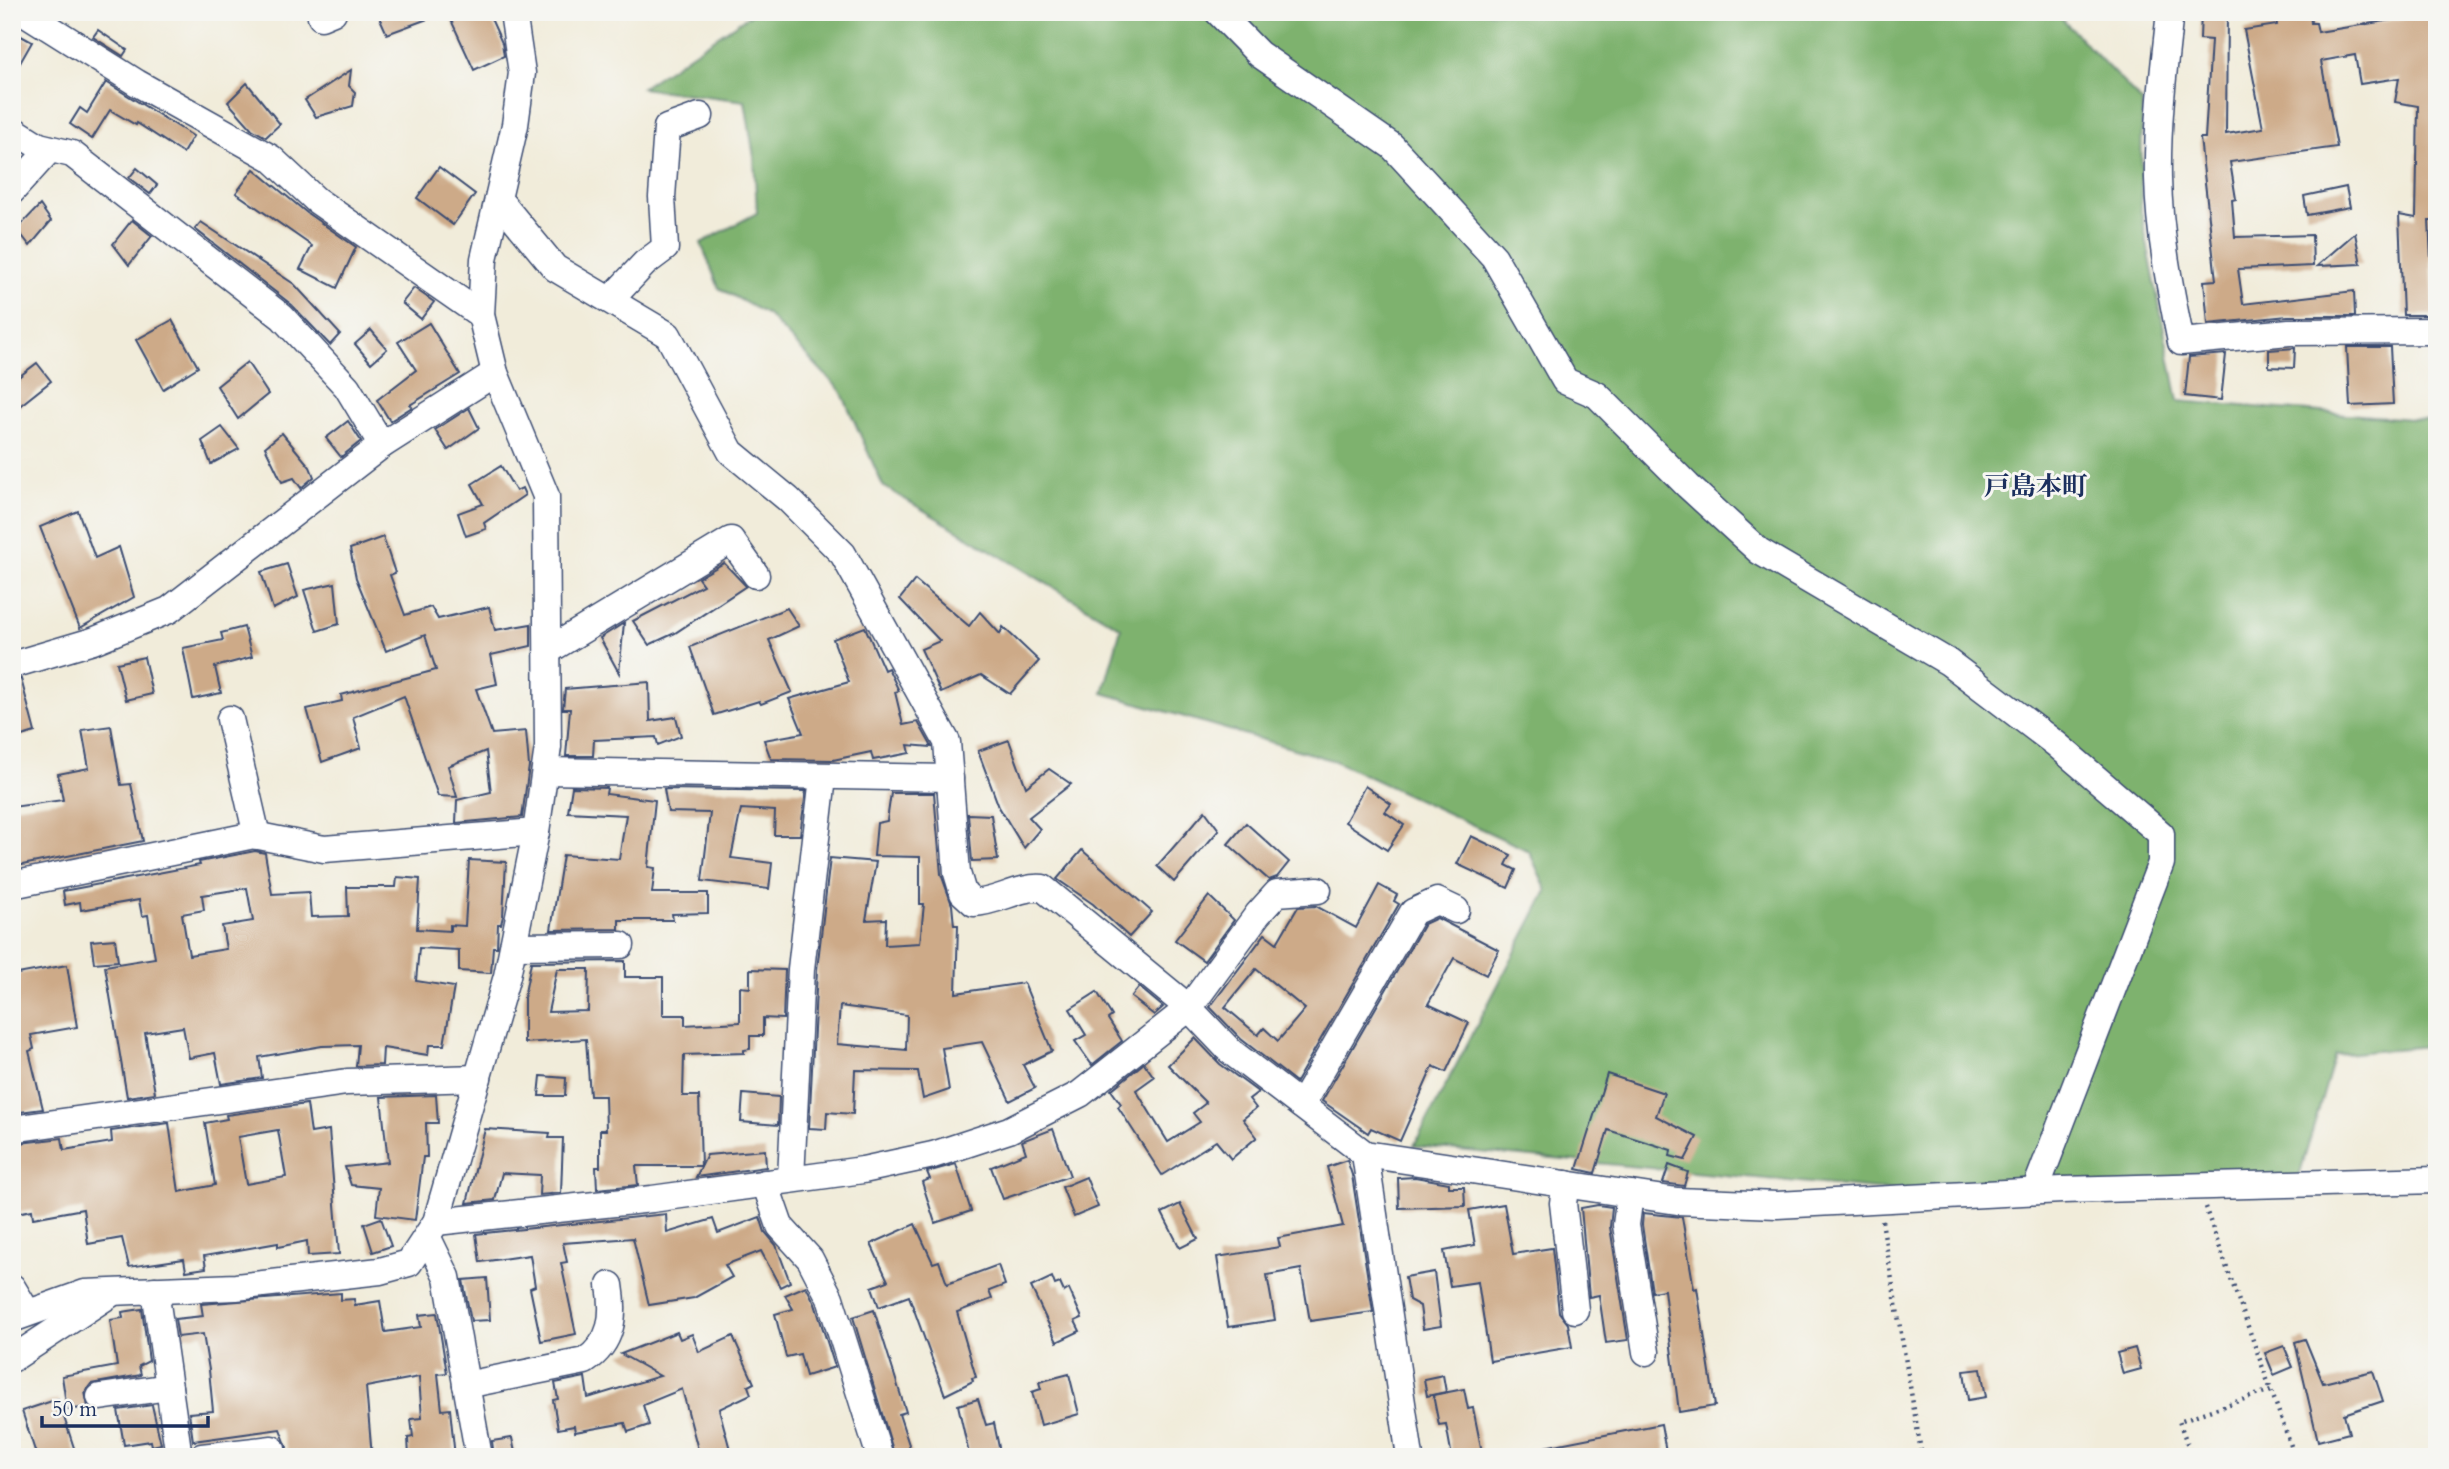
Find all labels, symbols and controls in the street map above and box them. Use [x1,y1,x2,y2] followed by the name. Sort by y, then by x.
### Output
[1984,469,2088,504] district label: 戸島本町
[42,1385,208,1429] scale bar
[52,1395,97,1424] text: 50 m

